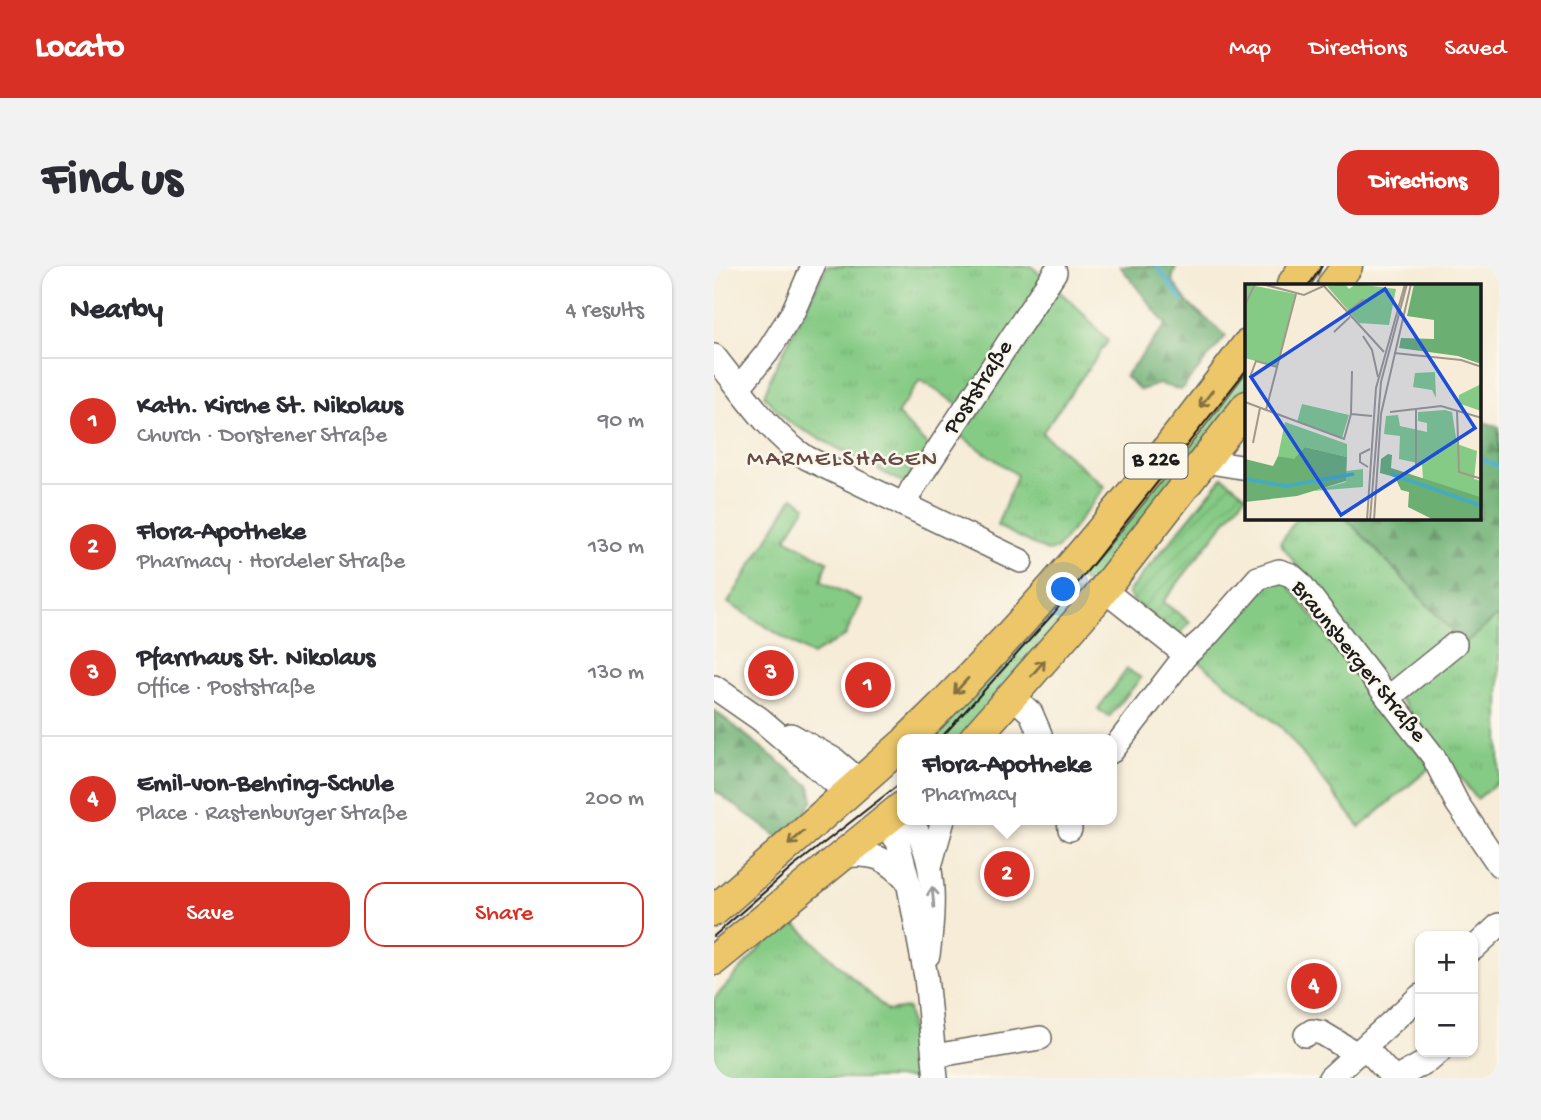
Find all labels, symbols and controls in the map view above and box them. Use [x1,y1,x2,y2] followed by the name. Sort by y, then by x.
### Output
[35,30,124,68] text: Locato
[1229,35,1271,64] text: Map
[1309,35,1407,64] text: Directions
[1445,35,1506,64] text: Saved
[1337,150,1499,215] button: Directions
[42,153,182,211] text: Find us
[1245,284,1482,520] inset map
[70,294,163,329] text: Nearby
[565,298,644,325] text: 4 results
[938,335,1020,441] street label: Poststraße
[1198,390,1213,408] one-way arrow
[137,392,403,423] text: Kath. Kirche St. Nikolaus
[88,408,98,435] text: 1
[598,408,644,435] text: 90 m
[137,423,387,450] text: Church · Dorstener Straße
[1124,444,1188,478] road number: B 226
[747,446,939,475] district label: MARMELSHAGEN
[137,518,306,549] text: Flora-Apotheke
[87,534,99,561] text: 2
[588,534,644,561] text: 130 m
[137,549,405,576] text: Pharmacy · Hordeler Straße
[1046,572,1080,606] your location
[1284,575,1432,749] street label: Braunsberger Straße
[137,644,375,675] text: Pfarrhaus St. Nikolaus
[748,647,794,699] pin: 3
[845,659,891,711] pin: 1
[1030,659,1046,677] one-way arrow
[87,660,99,687] text: 3
[588,660,644,687] text: 130 m
[137,675,315,702] text: Office · Poststraße
[953,677,970,694] one-way arrow
[897,734,1117,825] popup
[923,751,1091,782] text: Flora-Apotheke
[137,770,394,801] text: Emil-von-Behring-Schule
[923,782,1017,809] text: Pharmacy
[88,786,98,813] text: 4
[585,786,644,813] text: 200 m
[137,801,407,828] text: Place · Rastenburger Straße
[787,830,805,846] one-way arrow
[984,848,1030,900] pin: 2
[70,882,350,947] button: Save
[364,882,644,947] button: Share
[926,886,939,909] one-way arrow
[1415,931,1478,1057] map controls
[1415,931,1478,994] button: +
[1291,960,1337,1012] pin: 4
[1415,994,1478,1057] button: −

